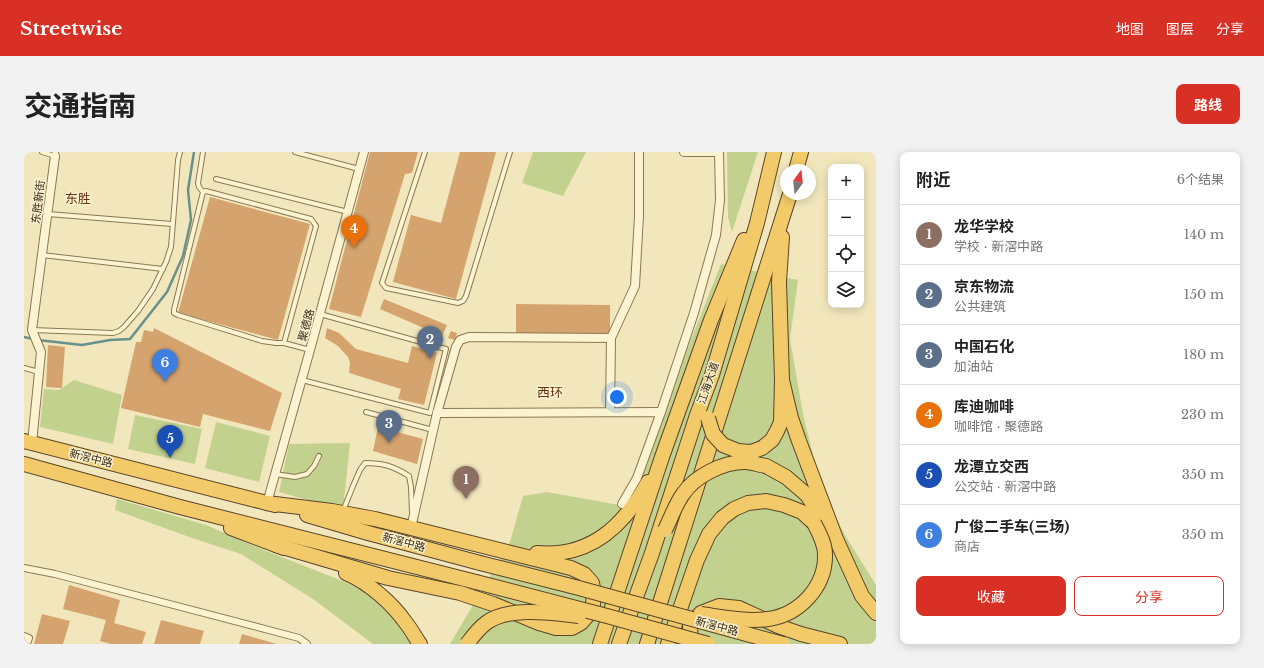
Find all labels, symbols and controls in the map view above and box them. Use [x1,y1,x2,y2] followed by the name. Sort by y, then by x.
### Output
[20,17,122,40] text: Streetwise
[1116,20,1144,38] text: 地图
[1166,20,1194,38] text: 图层
[1216,20,1244,38] text: 分享
[1176,84,1240,124] button: 路线
[24,89,136,124] text: 交通指南
[780,164,816,200] north arrow
[828,164,864,308] map controls
[828,164,864,200] button: +
[916,170,950,191] text: 附近
[1177,171,1224,188] text: 6个结果
[28,179,48,225] street label: 东胜新街
[65,190,91,207] district label: 东胜
[828,200,864,236] button: −
[341,215,367,248] pin: 4
[954,217,1014,236] text: 龙华学校
[926,226,932,243] text: 1
[1184,226,1224,243] text: 140 m
[828,236,864,272] button: locate
[954,238,1043,255] text: 学校 · 新滘中路
[828,272,864,308] button: layers
[954,277,1014,296] text: 京东物流
[925,286,933,303] text: 2
[1184,286,1224,303] text: 150 m
[954,298,1006,315] text: 公共建筑
[295,307,317,343] street label: 聚德路
[417,326,443,359] pin: 2
[954,337,1014,356] text: 中国石化
[925,346,933,363] text: 3
[1183,346,1224,363] text: 180 m
[152,349,178,382] pin: 6
[954,358,993,375] text: 加油站
[694,360,722,406] street label: 江海大道
[537,384,563,401] district label: 西环
[607,387,627,407] your location
[954,397,1014,416] text: 库迪咖啡
[925,406,933,423] text: 4
[1181,406,1224,423] text: 230 m
[376,410,402,443] pin: 3
[954,418,1043,435] text: 咖啡馆 · 聚德路
[157,425,183,458] pin: 5
[68,446,114,470] street label: 新滘中路
[954,457,1029,476] text: 龙潭立交西
[453,466,479,499] pin: 1
[925,466,933,483] text: 5
[1182,466,1224,483] text: 350 m
[954,478,1056,495] text: 公交站 · 新滘中路
[954,517,1069,536] text: 广俊二手车(三场)
[925,526,933,543] text: 6
[1182,526,1224,543] text: 350 m
[381,530,427,554] street label: 新滘中路
[954,538,980,555] text: 商店
[916,576,1066,616] button: 收藏
[1074,576,1224,616] button: 分享
[694,614,740,638] street label: 新滘中路

